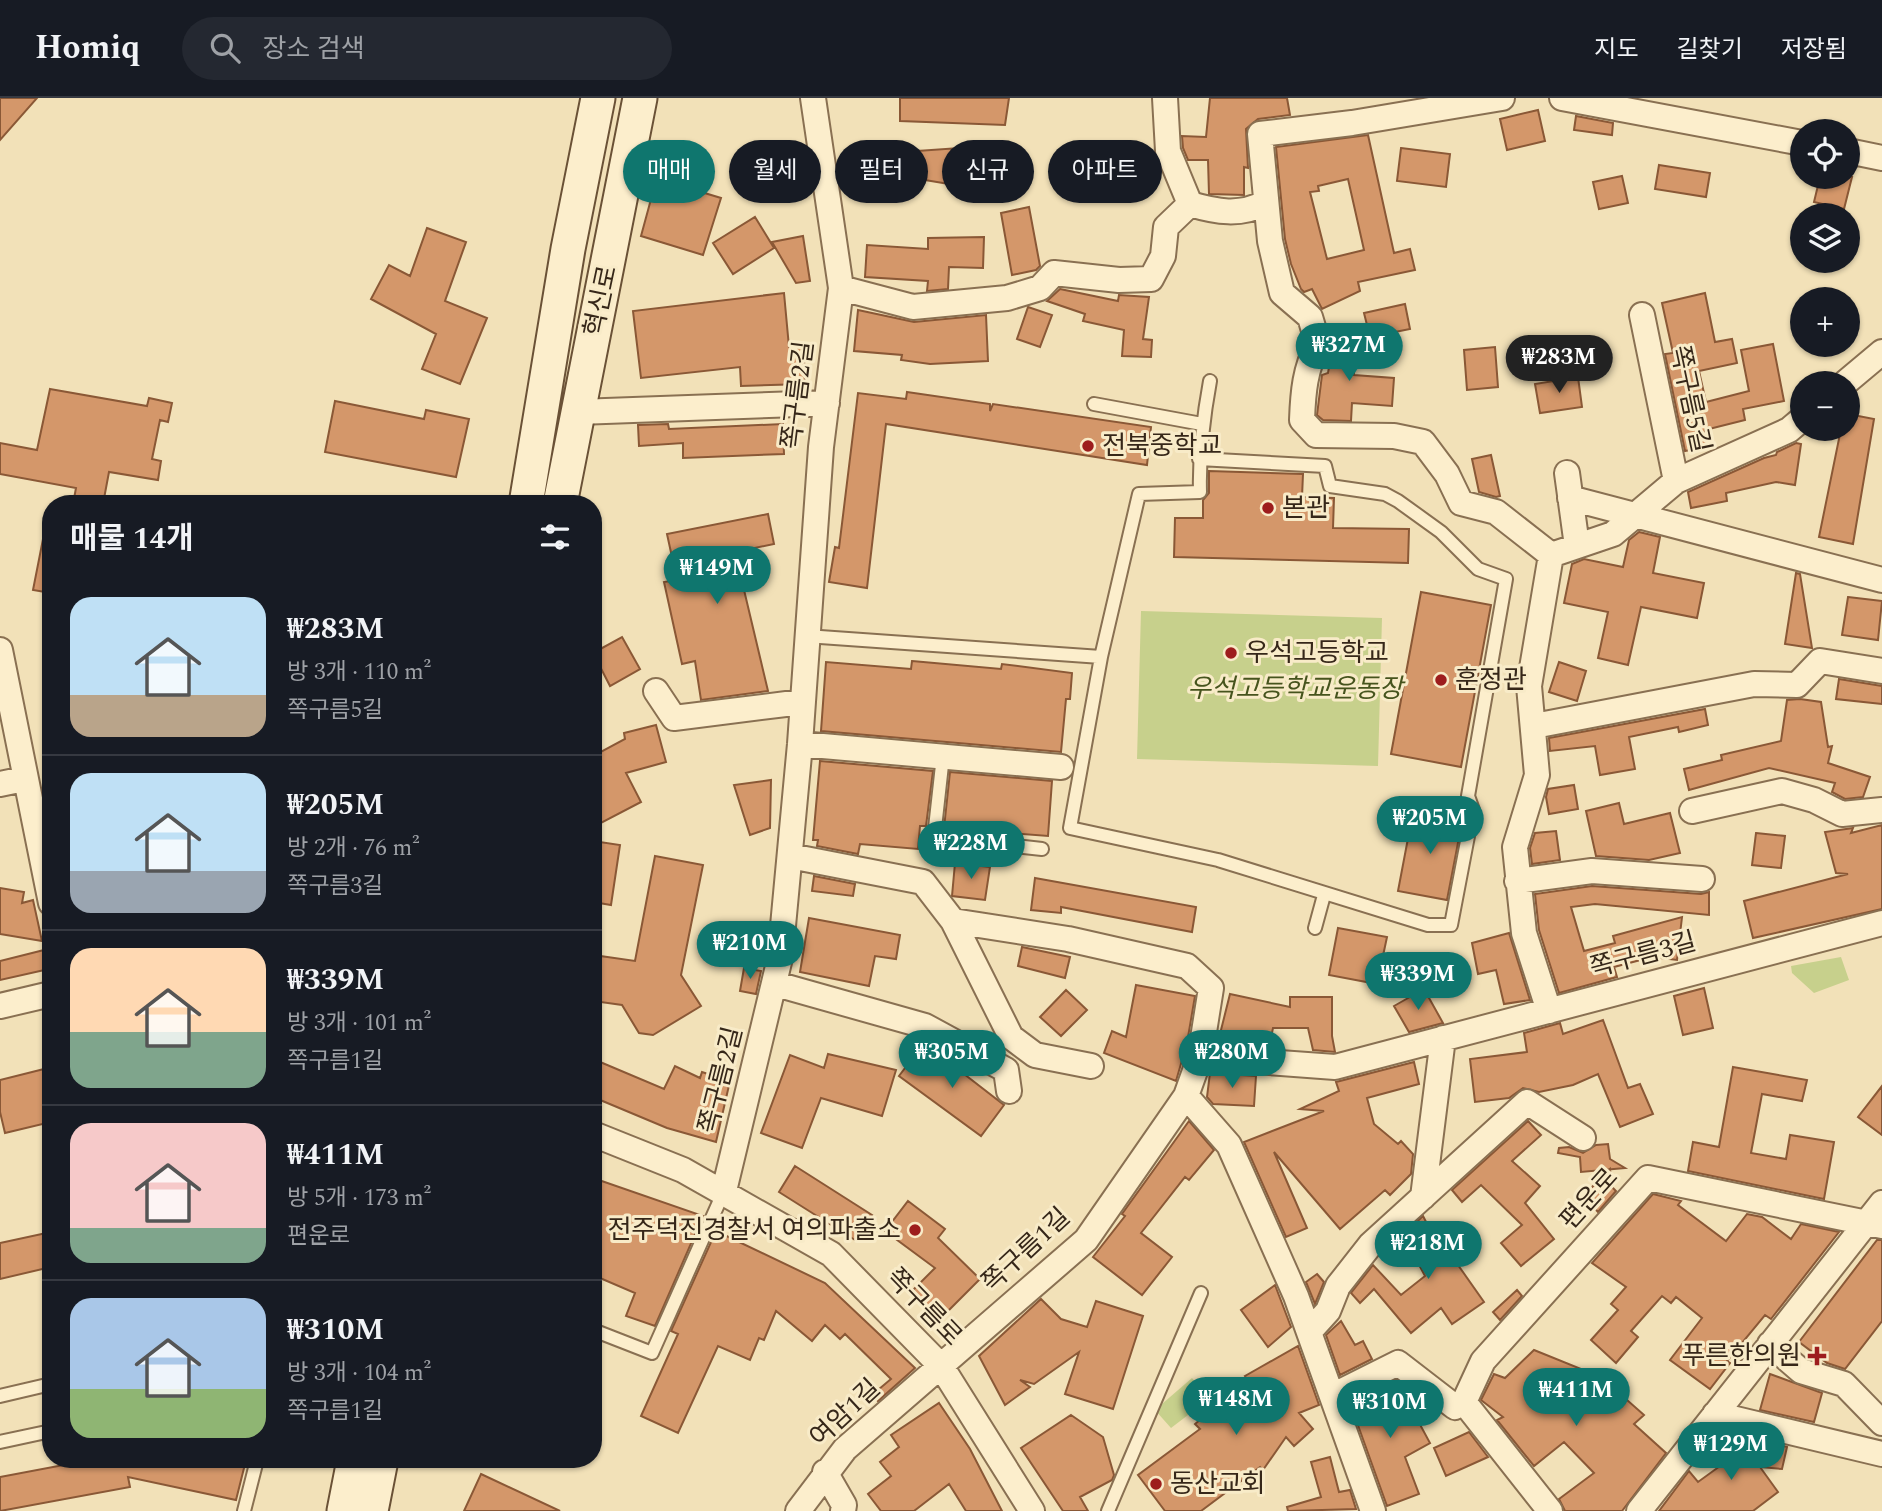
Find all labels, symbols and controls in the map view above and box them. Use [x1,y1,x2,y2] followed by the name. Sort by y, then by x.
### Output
[182,17,672,80] search box
[35,23,140,73] text: Homiq
[206,29,244,67] icon: search
[262,29,365,69] text: 장소 검색
[1594,32,1639,68] text: 지도
[1677,32,1743,68] text: 길찾기
[1781,32,1847,68] text: 저장됨
[1790,119,1860,441] map controls
[1790,119,1860,189] button: locate
[623,140,715,203] chip: 매매
[729,140,821,203] chip: 월세
[835,140,928,203] chip: 필터
[942,140,1034,203] chip: 신규
[1048,140,1162,203] chip: 아파트
[1790,203,1860,273] button: layers
[574,262,628,340] street label: 혁신로
[1790,287,1860,357] button: +
[1300,324,1398,383] pin: ₩327M
[1312,328,1386,363] text: ₩327M
[1510,336,1608,395] pin: ₩283M
[772,339,824,451] street label: 쪽구름2길
[1522,340,1596,375] text: ₩283M
[1659,342,1721,456] street label: 쪽구름5길
[1790,371,1860,441] button: −
[1102,426,1222,466] place label: 전북중학교
[1080,438,1096,454] marker: 전북중학교
[1282,488,1330,528] place label: 본관
[1260,500,1276,516] marker: 본관
[70,516,194,562] text: 매물 14개
[536,518,574,556] icon: filters
[668,546,766,606] pin: ₩149M
[680,551,754,586] text: ₩149M
[287,606,384,652] text: ₩283M
[126,625,210,709] icon: home
[1245,633,1389,673] place label: 우석고등학교
[1223,645,1239,661] marker: 우석고등학교
[287,655,431,690] text: 방 3개 · 110 m²
[1455,660,1527,700] place label: 훈정관
[1187,669,1406,709] park label: 우석고등학교운동장
[1433,672,1449,688] marker: 훈정관
[287,693,383,728] text: 쪽구름5길
[287,782,384,828] text: ₩205M
[1381,796,1479,856] pin: ₩205M
[126,801,210,885] icon: home
[1393,801,1467,836] text: ₩205M
[922,822,1020,881] pin: ₩228M
[934,826,1008,861] text: ₩228M
[287,831,420,866] text: 방 2개 · 76 m²
[287,869,383,904] text: 쪽구름3길
[701,922,799,981] pin: ₩210M
[1585,922,1701,988] street label: 쪽구름3길
[713,926,787,961] text: ₩210M
[1369,953,1467,1012] pin: ₩339M
[287,957,384,1003] text: ₩339M
[1381,957,1455,992] text: ₩339M
[126,976,210,1060] icon: home
[287,1006,431,1041] text: 방 3개 · 101 m²
[688,1022,754,1138] street label: 쪽구름2길
[903,1030,1001,1090] pin: ₩305M
[1183,1030,1281,1090] pin: ₩280M
[915,1035,989,1070] text: ₩305M
[1195,1035,1269,1070] text: ₩280M
[287,1044,383,1079] text: 쪽구름1길
[287,1132,384,1178] text: ₩411M
[126,1151,210,1235] icon: home
[1550,1159,1628,1239] street label: 편운로
[287,1181,431,1216] text: 방 5개 · 173 m²
[973,1198,1079,1302] street label: 쪽구름1길
[607,1210,901,1250] place label: 전주덕진경찰서 여의파출소
[287,1219,350,1254] text: 편운로
[907,1222,923,1238] marker: 전주덕진경찰서 여의파출소
[1379,1222,1477,1281] pin: ₩218M
[1391,1226,1465,1261] text: ₩218M
[876,1259,972,1355] street label: 쪽구름로
[287,1307,384,1353] text: ₩310M
[126,1326,210,1410] icon: home
[1681,1336,1801,1376] place label: 푸른한의원
[1807,1346,1827,1366] marker: 푸른한의원
[287,1356,431,1391] text: 방 3개 · 104 m²
[1527,1368,1625,1428] pin: ₩411M
[800,1369,890,1457] street label: 여암1길
[1539,1373,1613,1408] text: ₩411M
[1187,1378,1285,1437] pin: ₩148M
[1341,1380,1439,1440] pin: ₩310M
[1199,1382,1273,1417] text: ₩148M
[1353,1385,1427,1420] text: ₩310M
[287,1394,383,1429] text: 쪽구름1길
[1682,1422,1780,1482] pin: ₩129M
[1694,1427,1768,1462] text: ₩129M
[1170,1464,1266,1504] place label: 동산교회
[1148,1476,1164,1492] marker: 동산교회

